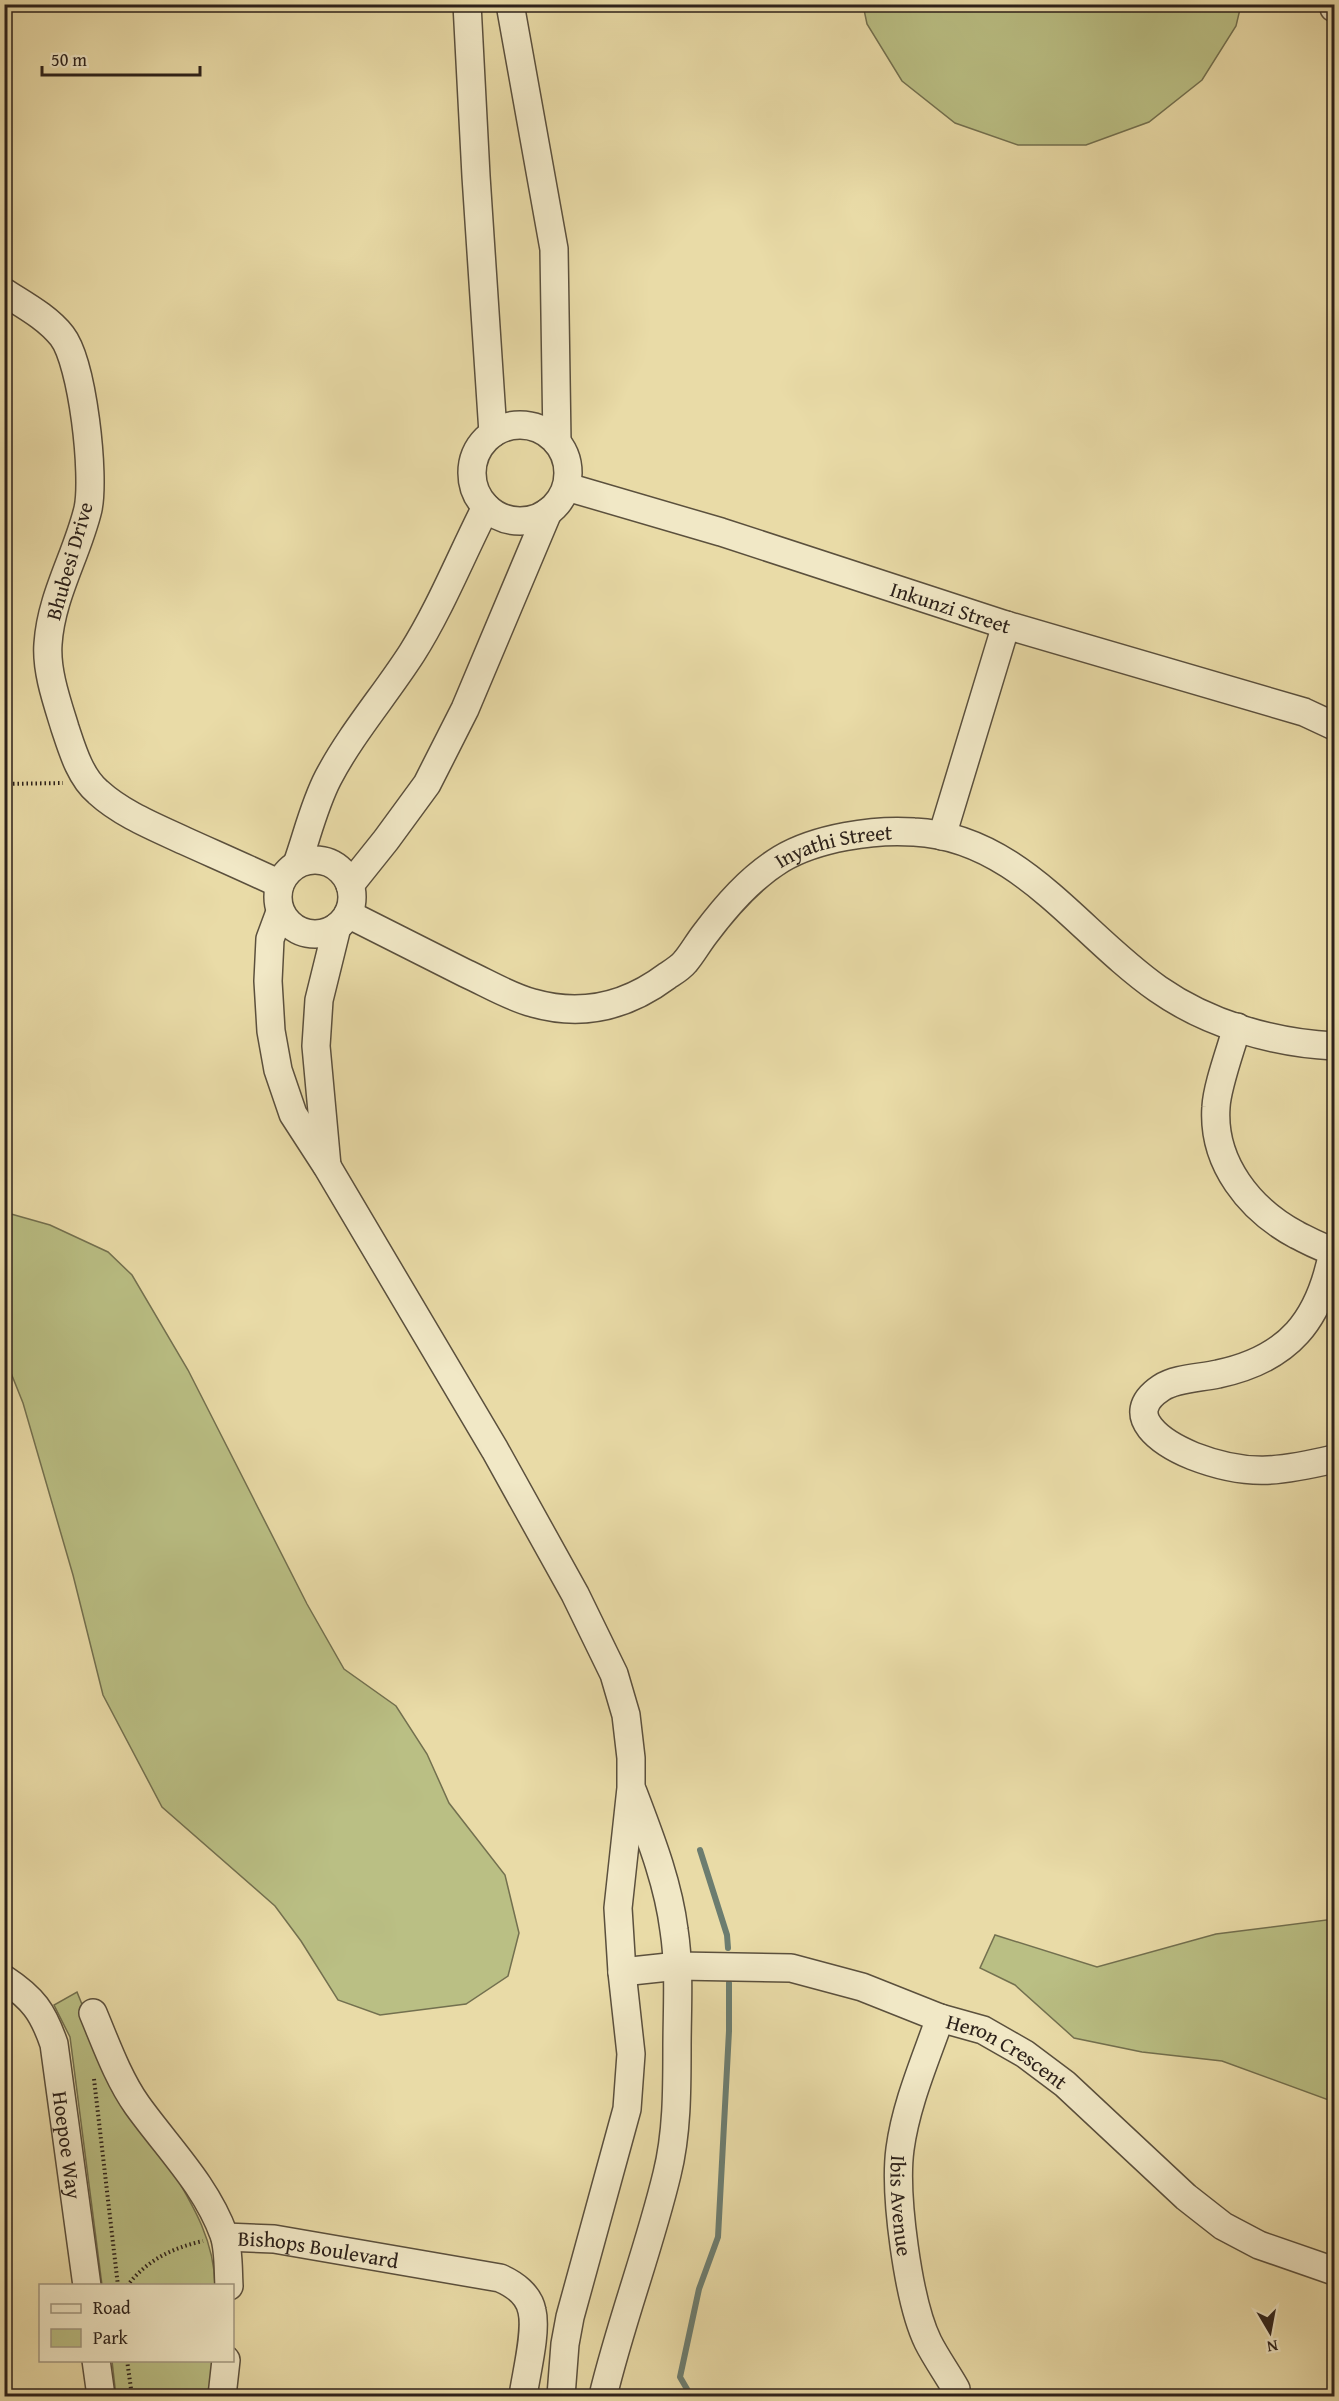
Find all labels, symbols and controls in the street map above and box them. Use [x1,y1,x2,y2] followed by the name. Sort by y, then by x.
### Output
[42,39,200,77] scale bar
[51,46,87,73] text: 50 m
[37,498,101,624] street label: Bhubesi Drive
[886,573,1015,641] street label: Inkunzi Street
[768,816,893,875] street label: Inyathi Street
[943,2005,1075,2097] street label: Heron Crescent
[45,2089,91,2201] street label: Hoepoe Way
[883,2154,921,2258] street label: Ibis Avenue
[237,2222,402,2276] street label: Bishops Boulevard
[39,2284,234,2362] legend
[93,2294,131,2321] text: Road
[1240,2302,1300,2362] north arrow
[93,2324,129,2351] text: Park
[1265,2334,1280,2360] text: N

